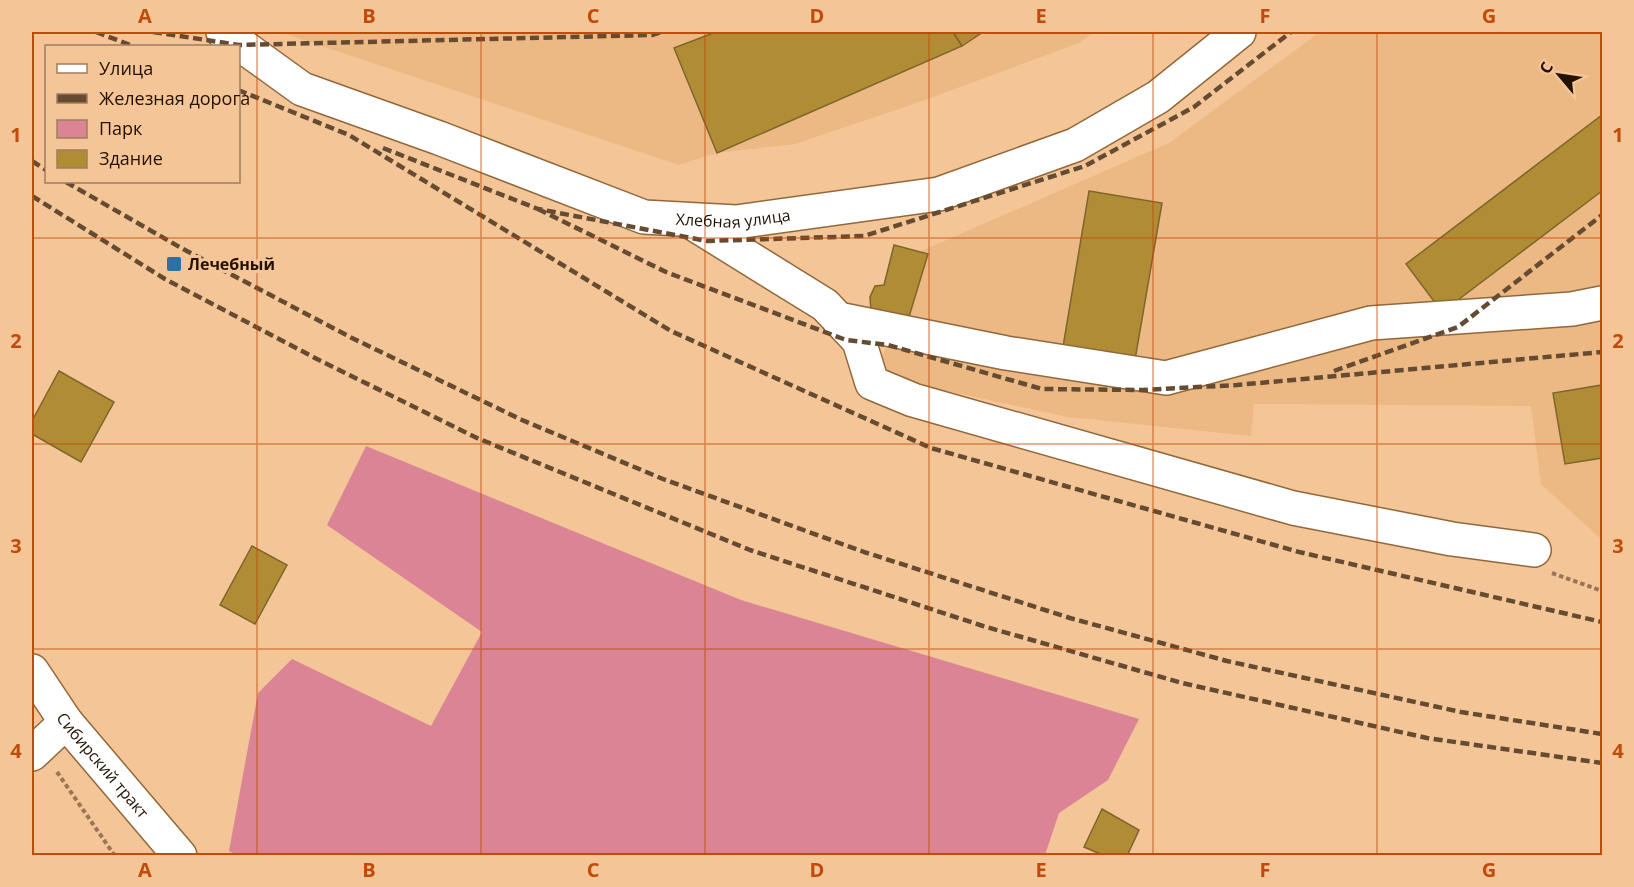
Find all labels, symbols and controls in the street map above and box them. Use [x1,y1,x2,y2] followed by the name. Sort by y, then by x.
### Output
[138,2,152,29] text: A
[362,2,376,29] text: B
[587,2,600,29] text: C
[810,2,824,29] text: D
[1035,2,1047,29] text: E
[1260,2,1270,29] text: F
[1482,2,1496,29] text: G
[45,45,240,183] legend
[1529,45,1589,105] north arrow
[99,56,153,80] text: Улица
[1534,58,1558,78] text: С
[99,86,250,110] text: Железная дорога
[99,116,143,140] text: Парк
[10,121,22,148] text: 1
[1612,121,1624,148] text: 1
[99,146,163,170] text: Здание
[675,204,792,234] street label: Хлебная улица
[188,253,275,275] place label: Лечебный
[165,255,183,273] marker: Лечебный
[10,327,22,354] text: 2
[1612,327,1624,354] text: 2
[10,532,22,559] text: 3
[1612,532,1624,559] text: 3
[52,708,154,823] street label: Сибирский тракт
[10,737,22,764] text: 4
[1612,737,1624,764] text: 4
[138,856,152,883] text: A
[362,856,376,883] text: B
[587,856,600,883] text: C
[810,856,824,883] text: D
[1035,856,1047,883] text: E
[1260,856,1270,883] text: F
[1482,856,1496,883] text: G

